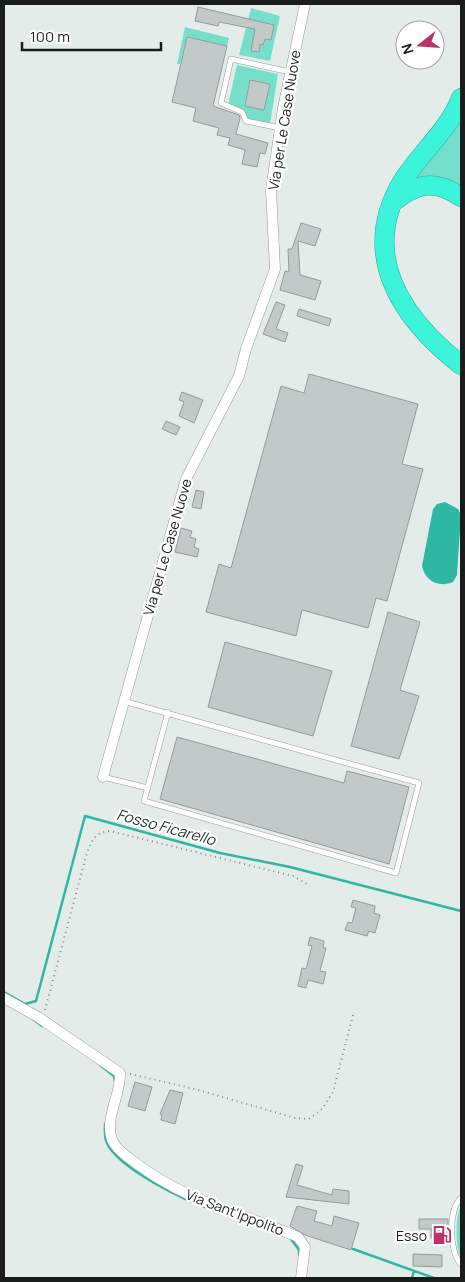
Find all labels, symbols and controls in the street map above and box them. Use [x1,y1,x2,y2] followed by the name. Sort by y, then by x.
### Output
[22,20,161,52] scale bar
[395,20,445,70] north arrow
[30,26,70,47] text: 100 m
[397,41,418,57] text: N
[264,49,304,191] street label: Via per Le Case Nuove
[138,476,196,618] street label: Via per Le Case Nuove
[114,804,219,851] water label: Fosso Ficarello
[183,1185,287,1239] street label: Via Sant'Ippolito
[431,1224,453,1246] fuel station icon: Esso
[396,1226,427,1245] place label: Esso

